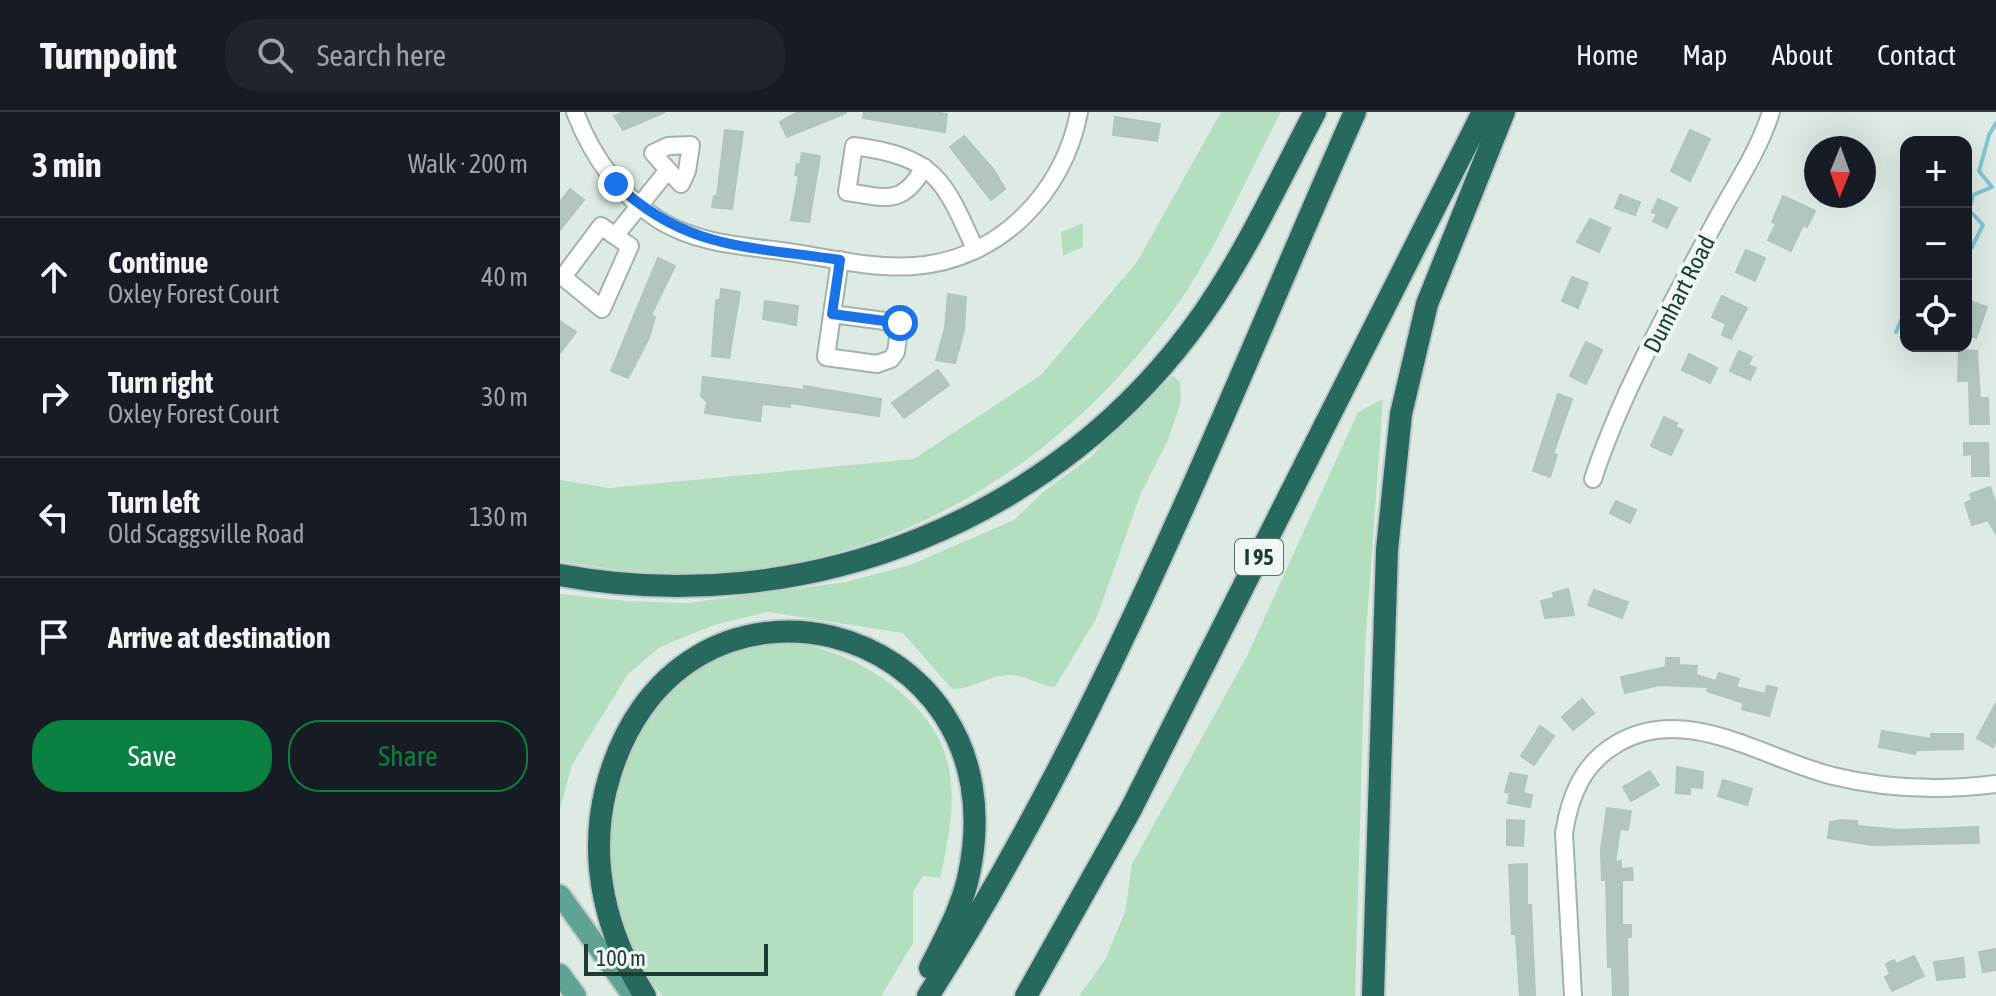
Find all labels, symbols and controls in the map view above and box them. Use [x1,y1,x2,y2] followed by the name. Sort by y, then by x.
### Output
[225,19,785,91] search box
[253,33,297,77] icon: search
[40,34,177,77] text: Turnpoint
[317,38,446,72] text: Search here
[1576,39,1638,71] text: Home
[1682,39,1727,71] text: Map
[1771,39,1833,71] text: About
[1877,39,1956,71] text: Contact
[1804,136,1876,208] north arrow
[1900,136,1972,352] map controls
[1900,136,1972,208] button: +
[32,145,101,184] text: 3 min
[408,149,528,179] text: Walk · 200 m
[598,166,634,202] route end
[1900,208,1972,280] button: −
[1638,231,1720,357] street label: Dumhart Road
[108,245,208,279] text: Continue
[32,255,76,299] icon: ahead
[481,262,528,292] text: 40 m
[108,279,279,309] text: Oxley Forest Court
[1900,280,1972,352] button: locate
[882,305,918,341] route start
[108,365,214,399] text: Turn right
[32,375,76,419] icon: right
[481,382,528,412] text: 30 m
[108,399,279,429] text: Oxley Forest Court
[108,485,200,519] text: Turn left
[32,495,76,539] icon: left
[469,502,528,532] text: 130 m
[108,519,305,549] text: Old Scaggsville Road
[1235,539,1283,575] road number: I 95
[32,615,76,659] icon: arrive
[108,620,330,654] text: Arrive at destination
[32,720,272,792] button: Save
[288,720,528,792] button: Share
[584,940,768,976] scale bar
[596,945,646,971] text: 100 m

